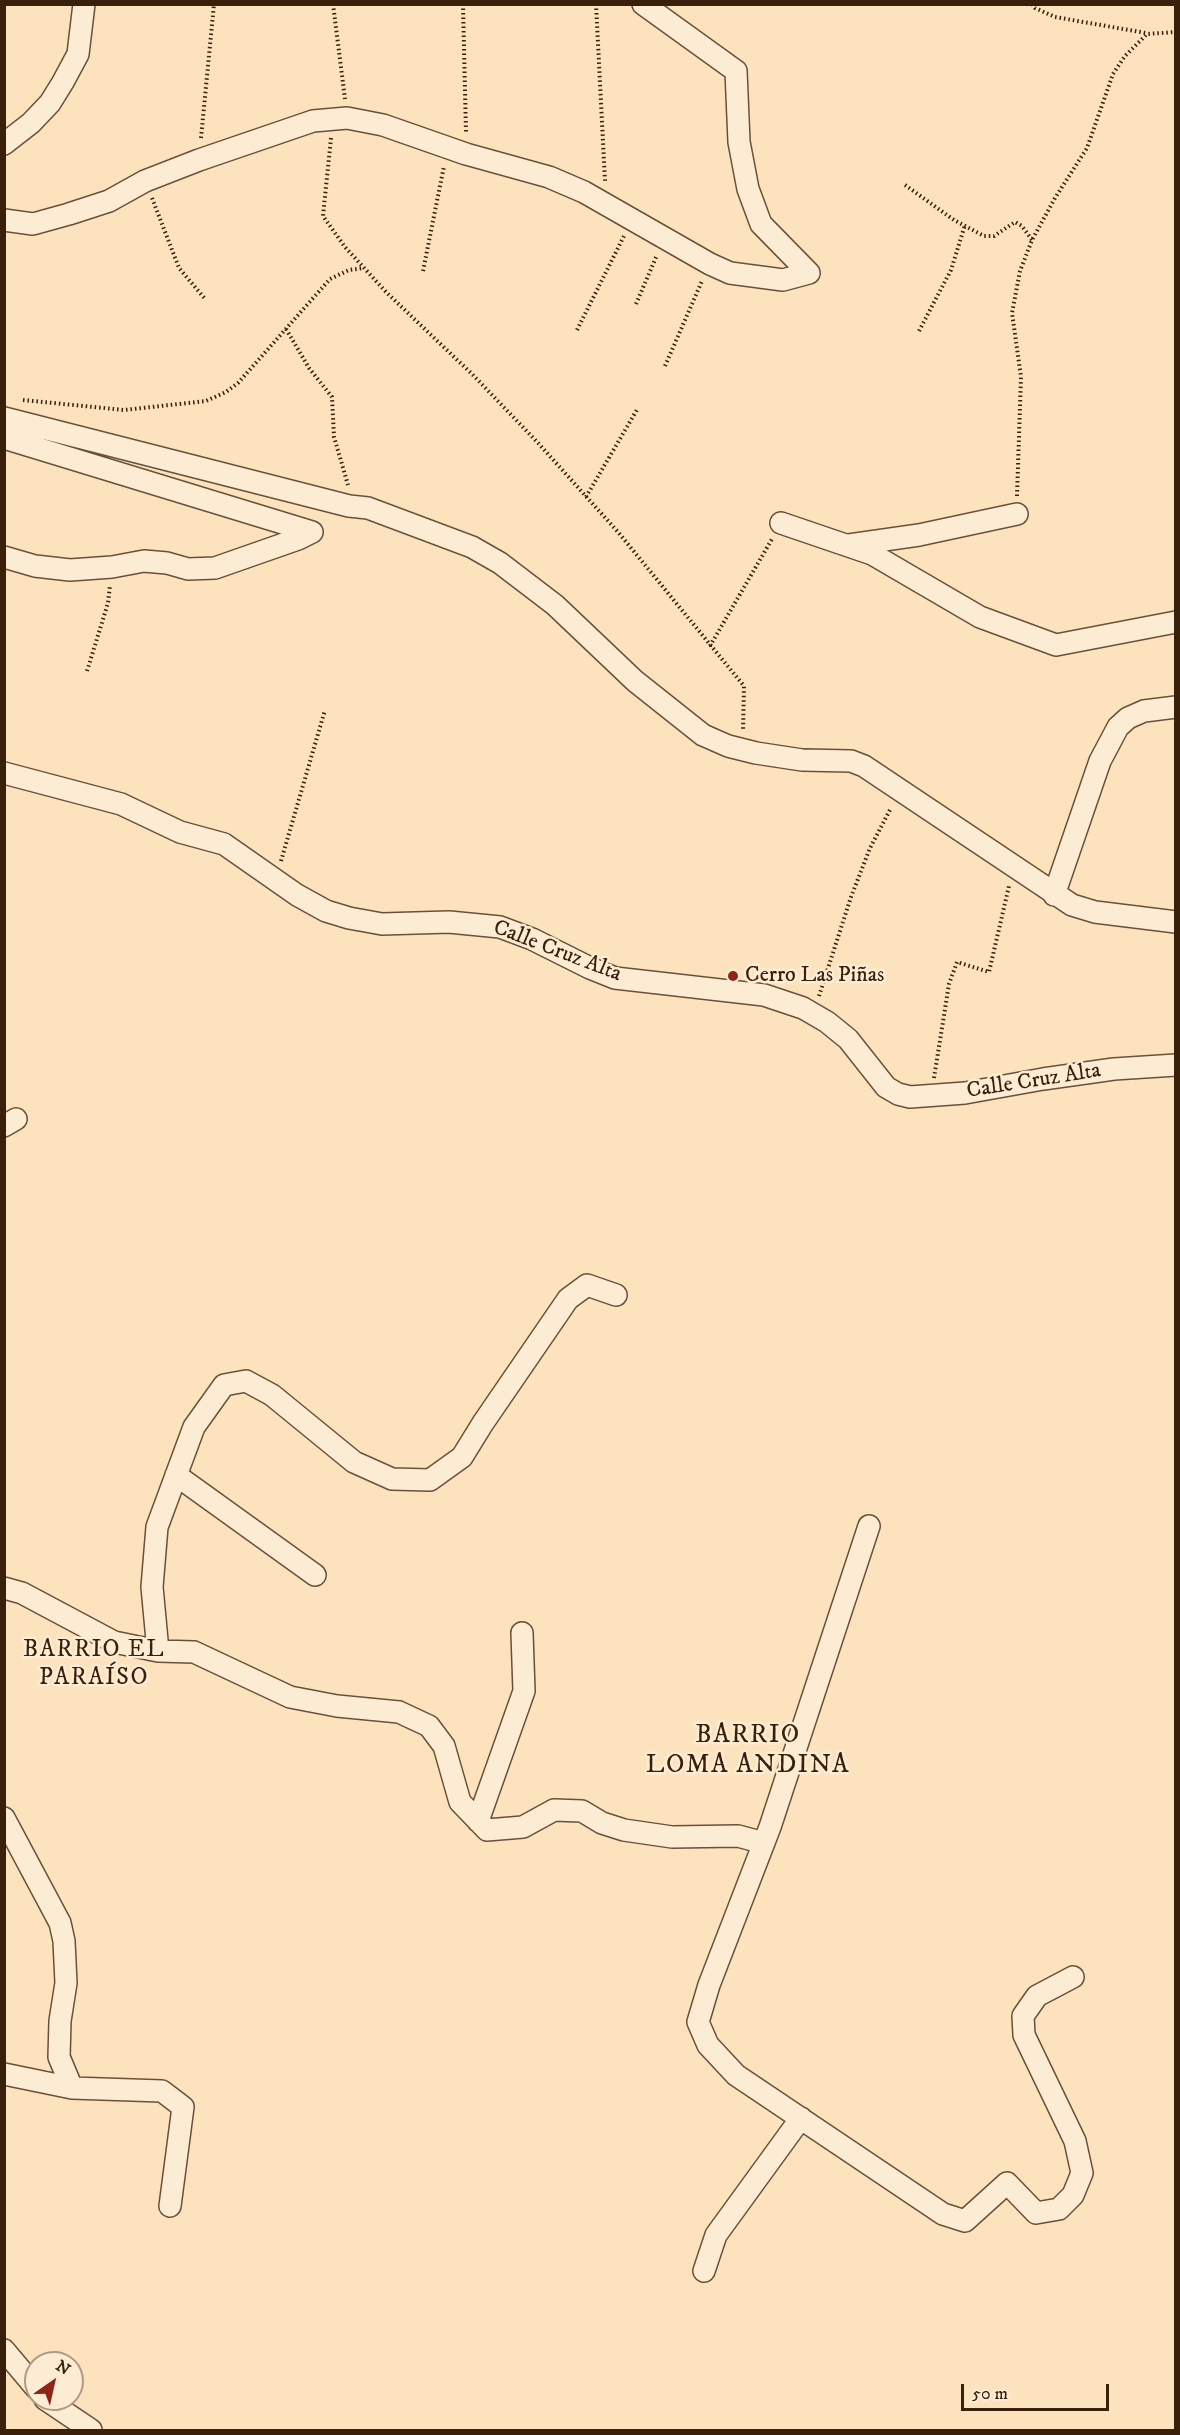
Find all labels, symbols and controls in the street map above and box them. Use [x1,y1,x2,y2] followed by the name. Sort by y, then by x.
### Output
[489,915,625,989] street label: Calle Cruz Alta
[745,963,884,989] place label: Cerro Las Piñas
[726,969,740,983] marker: Cerro Las Piñas
[965,1058,1103,1106] street label: Calle Cruz Alta
[23,1637,165,1693] district label: BARRIO EL PARAÍSO
[646,1721,850,1782] district label: BARRIO LOMA ANDINA
[24,2351,84,2411] north arrow
[52,2356,74,2380] text: N
[964,2372,1112,2410] scale bar
[972,2383,1008,2405] text: 50 m

